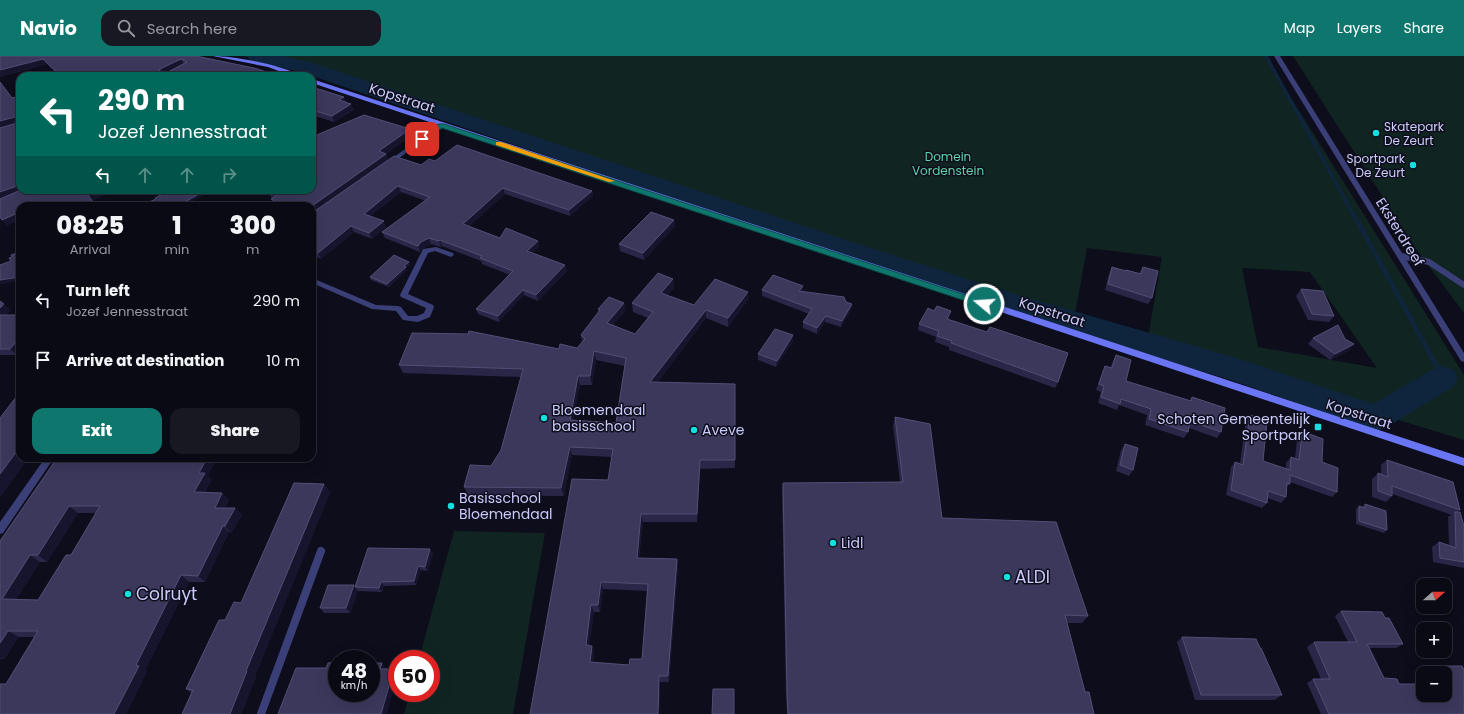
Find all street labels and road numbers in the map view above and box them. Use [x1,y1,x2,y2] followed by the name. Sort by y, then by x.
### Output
[366,78,438,118] street label: Kopstraat
[1371,194,1429,270] street label: Eksterdreef
[1016,292,1088,332] street label: Kopstraat
[1323,394,1395,434] street label: Kopstraat

